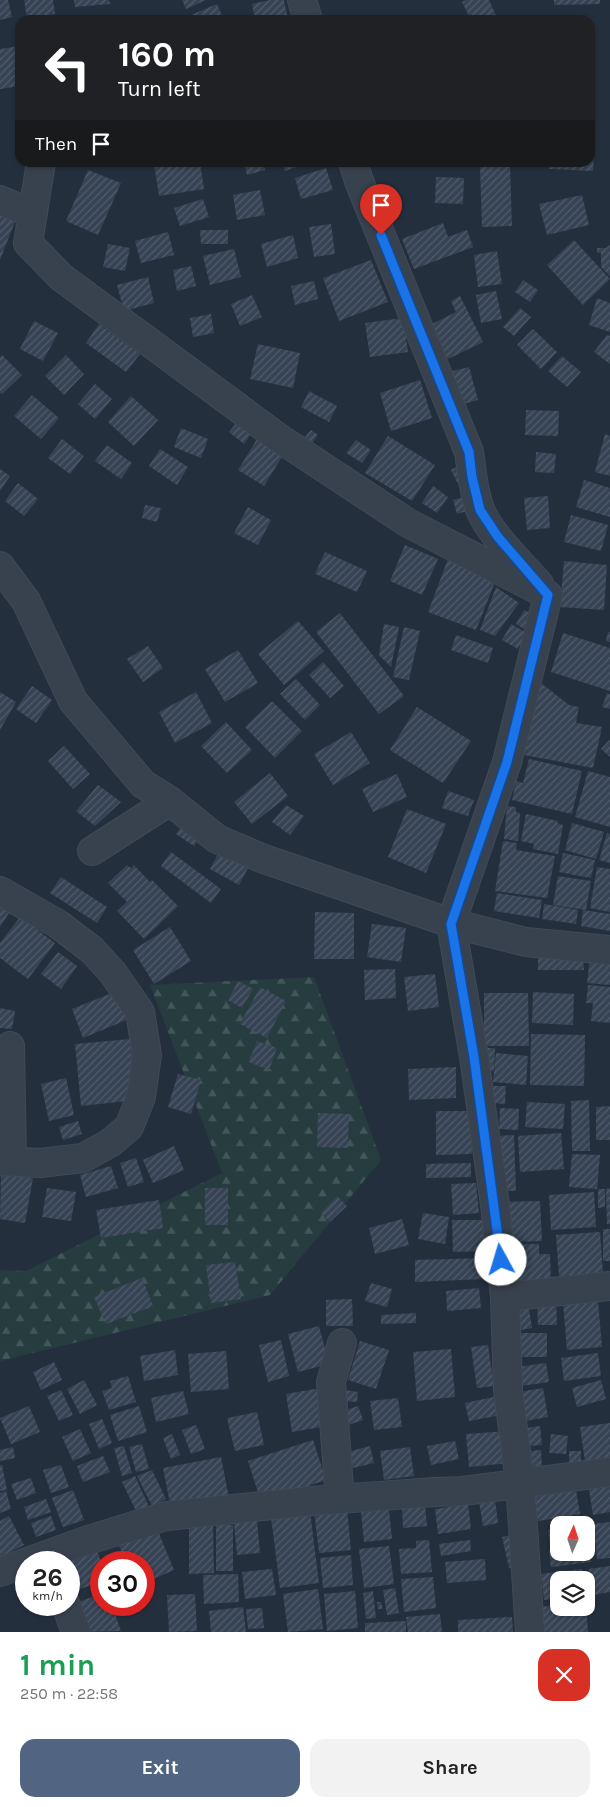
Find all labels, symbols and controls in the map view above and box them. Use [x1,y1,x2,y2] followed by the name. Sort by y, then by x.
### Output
[118,34,216,75] text: 160 m
[35,35,100,100] icon: left
[118,76,201,102] text: Turn left
[87,130,115,158] icon: arrive
[35,133,77,155] text: Then
[360,184,402,235] pin
[367,191,395,219] icon: arrive
[474,1233,526,1285] position arrow
[550,1516,595,1561] north arrow
[550,1516,595,1616] map controls
[90,1551,155,1616] speed limit sign: 30
[32,1563,63,1592] text: 26
[550,1571,595,1616] button: layers
[32,1589,63,1603] text: km/h
[20,1647,95,1683] text: 1 min
[538,1649,590,1701] button: close
[20,1684,118,1703] text: 250 m · 22:58
[20,1739,300,1797] button: Exit
[310,1739,590,1797] button: Share

